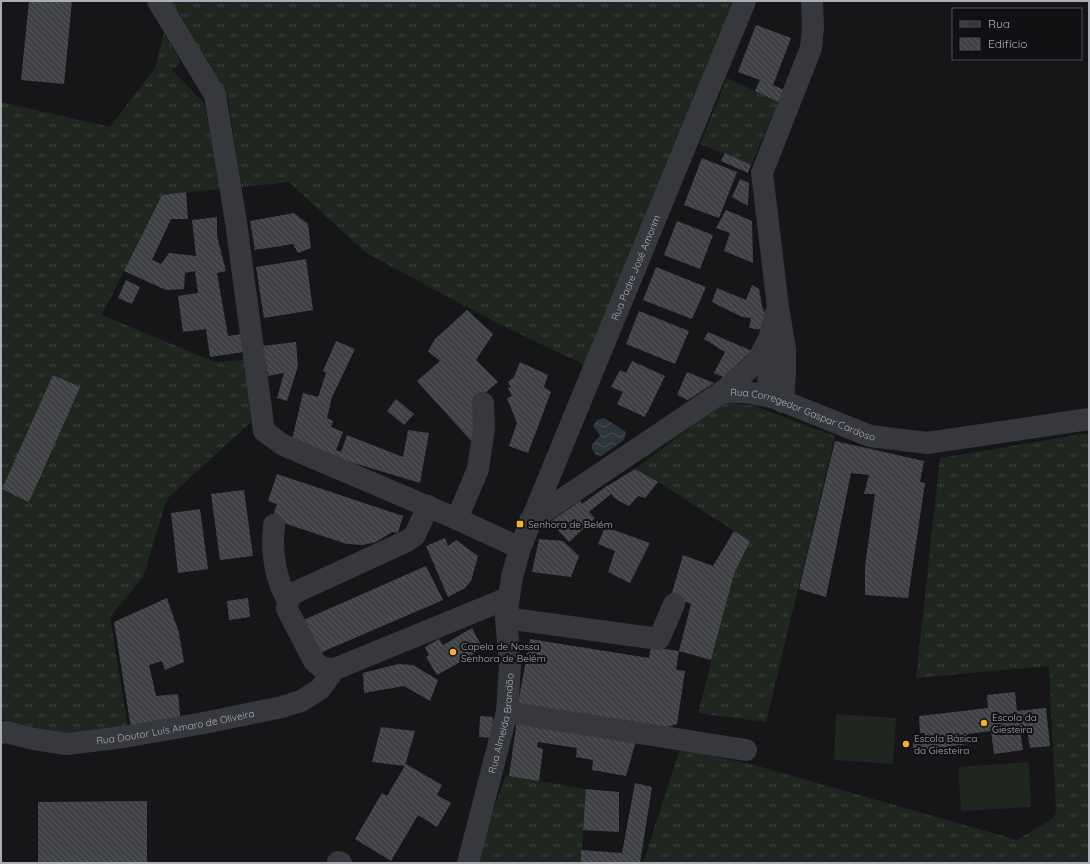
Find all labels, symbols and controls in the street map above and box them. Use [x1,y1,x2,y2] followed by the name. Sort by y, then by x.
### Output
[952,8,1082,60] legend
[988,16,1010,31] text: Rua
[988,36,1028,51] text: Edifício
[608,213,663,322] street label: Rua Padre José Amorim
[730,386,876,444] street label: Rua Corregedor Gaspar Cardoso
[528,518,613,531] place label: Senhora de Belém
[515,519,525,529] marker: Senhora de Belém
[461,640,546,665] place label: Capela de Nossa Senhora de Belém
[448,647,458,657] marker: Capela de Nossa Senhora de Belém
[485,673,517,775] street label: Rua Almeida Brandão
[96,707,256,747] street label: Rua Doutor Luís Amaro de Oliveira
[992,711,1037,736] place label: Escola da Giesteira
[979,718,989,728] marker: Escola da Giesteira
[914,732,977,757] place label: Escola Básica da Giesteira
[901,739,911,749] marker: Escola Básica da Giesteira

